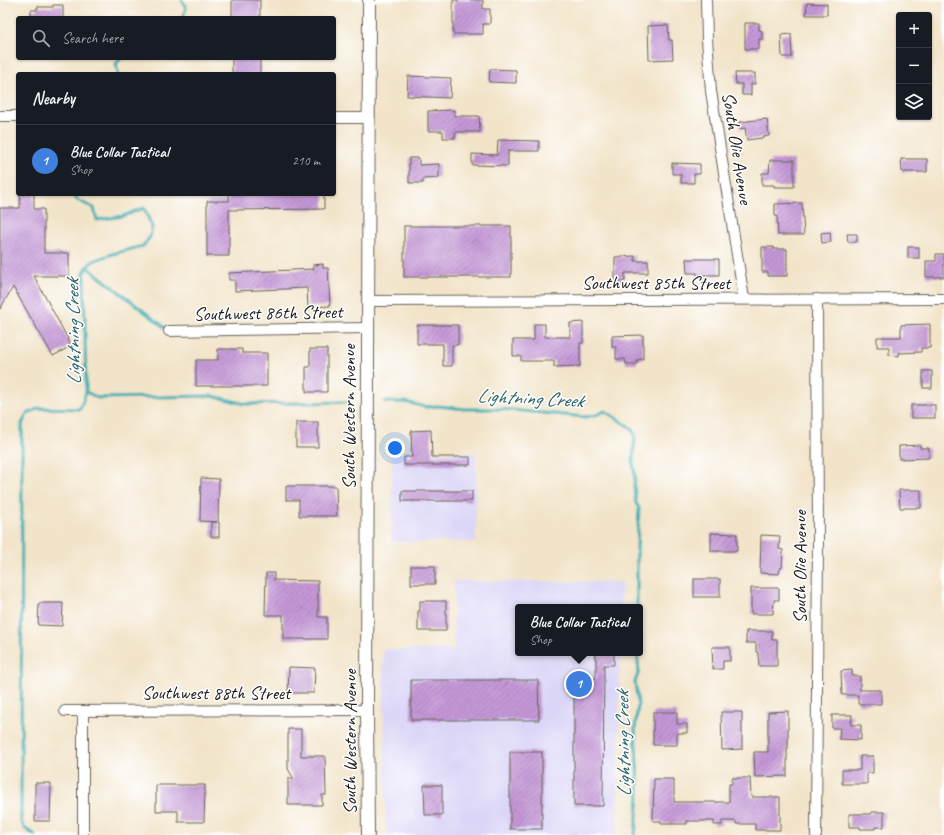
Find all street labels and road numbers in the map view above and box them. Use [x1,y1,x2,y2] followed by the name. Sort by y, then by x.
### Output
[716,90,758,207] street label: South Olie Avenue
[582,271,732,295] street label: Southwest 85th Street
[193,300,344,326] street label: Southwest 86th Street
[337,343,361,489] street label: South Western Avenue
[788,509,812,624] street label: South Olie Avenue
[338,668,362,814] street label: South Western Avenue
[142,681,292,705] street label: Southwest 88th Street

